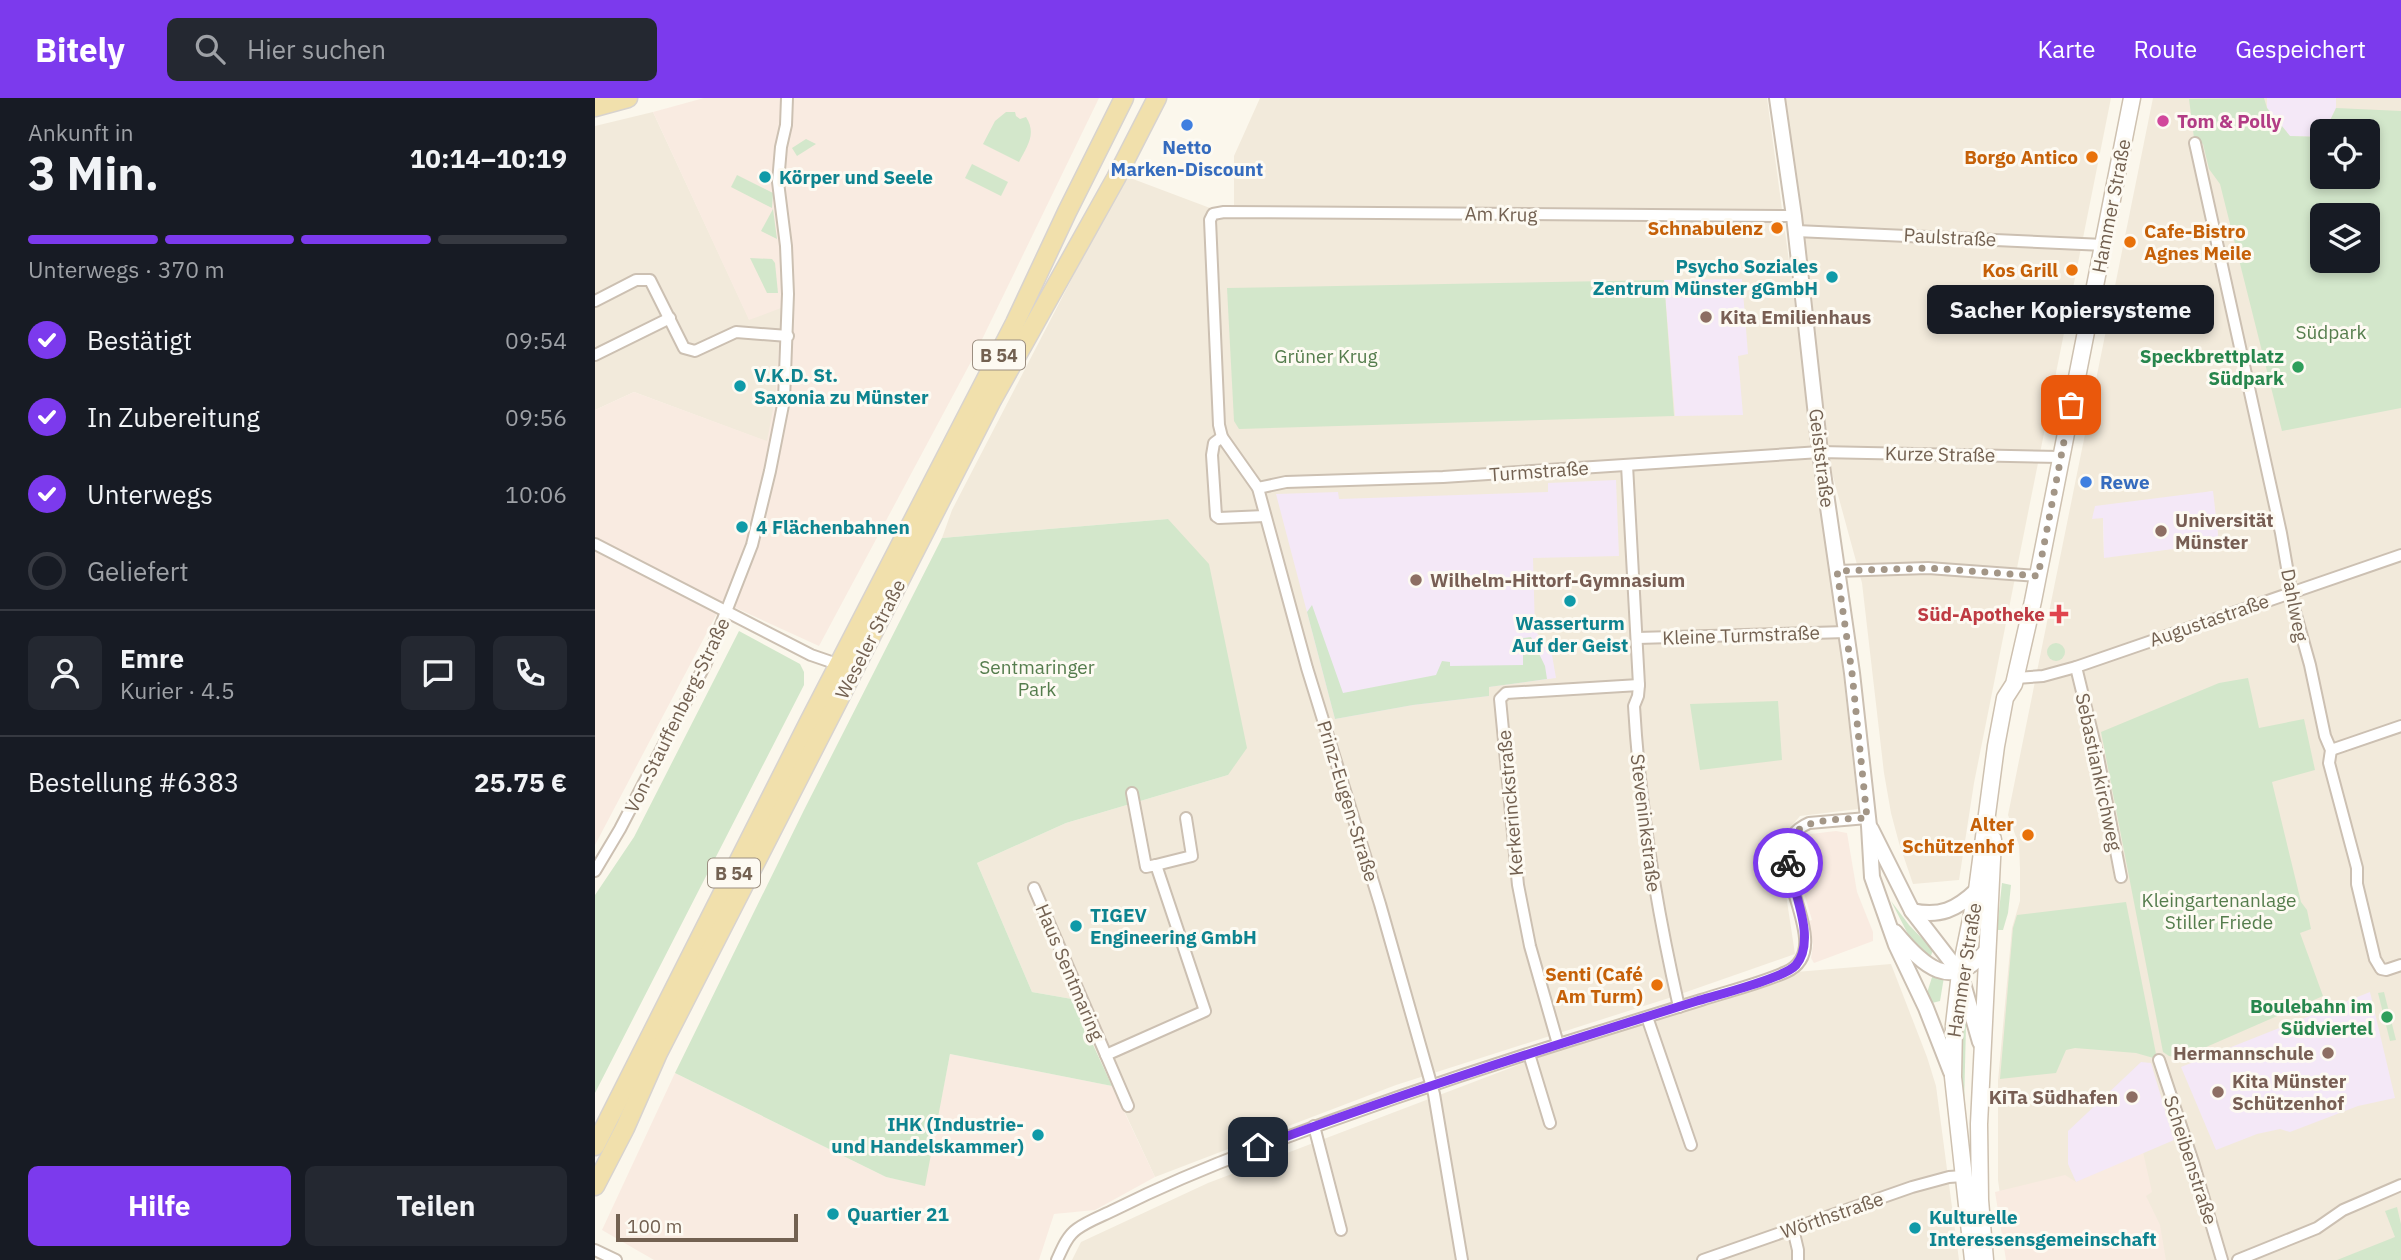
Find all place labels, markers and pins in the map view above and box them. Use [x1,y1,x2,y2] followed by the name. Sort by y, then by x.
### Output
[2177,109,2282,133] place label: Tom & Polly
[2155,113,2171,129] marker: Tom & Polly
[1179,117,1195,133] marker: Netto Marken-Discount
[1111,135,1263,181] place label: Netto Marken-Discount
[1964,145,2078,169] place label: Borgo Antico
[2084,149,2100,165] marker: Borgo Antico
[779,165,933,189] place label: Körper und Seele
[757,169,773,185] marker: Körper und Seele
[1647,216,1763,240] place label: Schnabulenz
[2144,219,2252,265] place label: Cafe-Bistro Agnes Meile
[1769,220,1785,236] marker: Schnabulenz
[2122,234,2138,250] marker: Cafe-Bistro Agnes Meile
[1593,254,1818,300] place label: Psycho Soziales Zentrum Münster gGmbH
[1982,258,2058,282] place label: Kos Grill
[2064,262,2080,278] marker: Kos Grill
[1824,269,1840,285] marker: Psycho Soziales Zentrum Münster gGmbH
[1927,286,2215,335] callout: Sacher Kopiersysteme
[1720,305,1871,329] place label: Kita Emilienhaus
[1698,309,1714,325] marker: Kita Emilienhaus
[2140,344,2284,390] place label: Speckbrettplatz Südpark
[2290,359,2306,375] marker: Speckbrettplatz Südpark
[754,363,929,409] place label: V.K.D. St. Saxonia zu Münster
[2041,375,2101,435] pin
[732,378,748,394] marker: V.K.D. St. Saxonia zu Münster
[2100,470,2150,494] place label: Rewe
[2078,474,2094,490] marker: Rewe
[2175,508,2274,554] place label: Universität Münster
[756,515,910,539] place label: 4 Flächenbahnen
[734,519,750,535] marker: 4 Flächenbahnen
[2153,523,2169,539] marker: Universität Münster
[1430,568,1685,592] place label: Wilhelm-Hittorf-Gymnasium
[1408,572,1424,588] marker: Wilhelm-Hittorf-Gymnasium
[1562,593,1578,609] marker: Wasserturm Auf der Geist
[1917,602,2045,626] place label: Süd-Apotheke
[2051,606,2067,622] marker: Süd-Apotheke
[1512,611,1628,657] place label: Wasserturm Auf der Geist
[1902,812,2014,858] place label: Alter Schützenhof
[2020,827,2036,843] marker: Alter Schützenhof
[1090,903,1257,949] place label: TIGEV Engineering GmbH
[1068,918,1084,934] marker: TIGEV Engineering GmbH
[1545,962,1643,1008] place label: Senti (Café Am Turm)
[1649,977,1665,993] marker: Senti (Café Am Turm)
[2250,994,2373,1040] place label: Boulebahn im Südviertel
[2379,1009,2395,1025] marker: Boulebahn im Südviertel
[2173,1041,2314,1065] place label: Hermannschule
[2320,1045,2336,1061] marker: Hermannschule
[2232,1069,2347,1115] place label: Kita Münster Schützenhof
[2210,1084,2226,1100] marker: Kita Münster Schützenhof
[1989,1085,2118,1109] place label: KiTa Südhafen
[2124,1089,2140,1105] marker: KiTa Südhafen
[831,1112,1024,1158] place label: IHK (Industrie- und Handelskammer)
[1228,1117,1288,1177] pin
[1030,1127,1046,1143] marker: IHK (Industrie- und Handelskammer)
[847,1202,949,1226] place label: Quartier 21
[1929,1205,2156,1251] place label: Kulturelle Interessensgemeinschaft
[825,1206,841,1222] marker: Quartier 21
[1907,1220,1923,1236] marker: Kulturelle Interessensgemeinschaft

